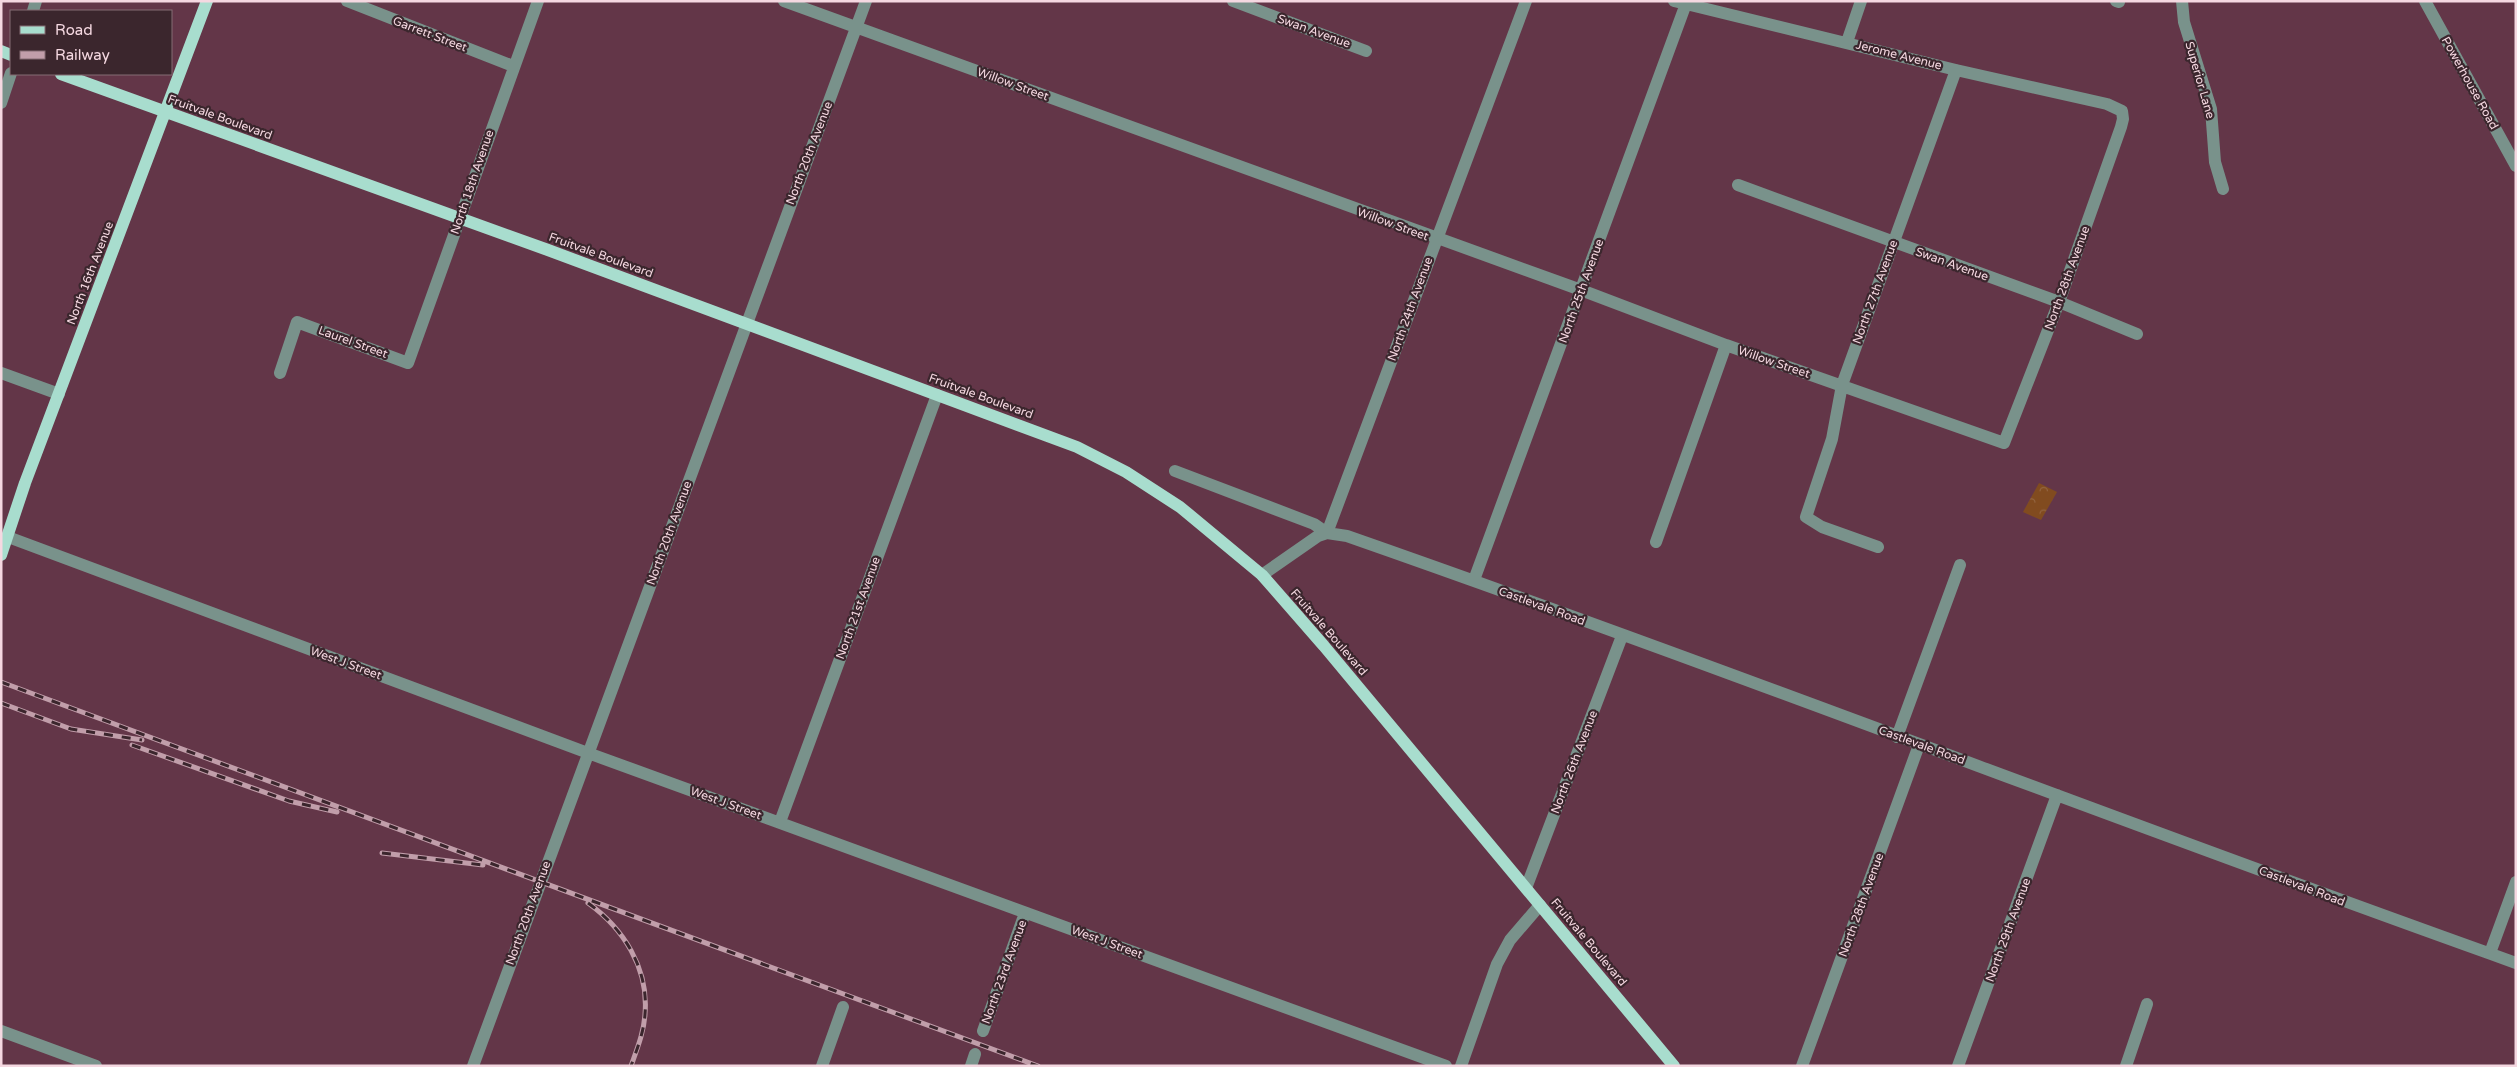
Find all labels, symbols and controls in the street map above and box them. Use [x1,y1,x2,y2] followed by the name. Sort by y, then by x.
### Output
[10,10,172,75] legend
[1276,11,1353,51] street label: Swan Avenue
[391,13,469,55] street label: Garrett Street
[55,21,93,39] text: Road
[2439,34,2501,132] street label: Powerhouse Road
[1855,38,1944,72] street label: Jerome Avenue
[2182,40,2218,120] street label: Superior Lane
[55,46,110,64] text: Railway
[975,65,1051,104] street label: Willow Street
[166,92,274,142] street label: Fruitvale Boulevard
[783,99,835,207] street label: North 20th Avenue
[448,128,496,236] street label: North 18th Avenue
[1355,205,1431,244] street label: Willow Street
[64,219,116,327] street label: North 16th Avenue
[2042,224,2092,332] street label: North 28th Avenue
[547,230,655,280] street label: Fruitvale Boulevard
[1556,237,1606,345] street label: North 25th Avenue
[1850,238,1900,346] street label: North 27th Avenue
[1914,244,1991,284] street label: Swan Avenue
[1385,255,1435,363] street label: North 24th Avenue
[317,323,390,361] street label: Laurel Street
[1736,343,1812,381] street label: Willow Street
[927,371,1035,421] street label: Fruitvale Boulevard
[644,479,694,587] street label: North 20th Avenue
[833,555,883,661] street label: North 21st Avenue
[1497,584,1587,628] street label: Castlevale Road
[1288,586,1370,678] street label: Fruitvale Boulevard
[308,644,384,683] street label: West J Street
[1548,708,1600,816] street label: North 26th Avenue
[1877,723,1967,767] street label: Castlevale Road
[688,784,764,823] street label: West J Street
[1836,851,1886,959] street label: North 28th Avenue
[503,859,553,967] street label: North 20th Avenue
[2257,863,2347,909] street label: Castlevale Road
[1983,876,2033,984] street label: North 29th Avenue
[1548,895,1630,989] street label: Fruitvale Boulevard
[979,918,1029,1026] street label: North 23rd Avenue
[1069,923,1145,962] street label: West J Street

